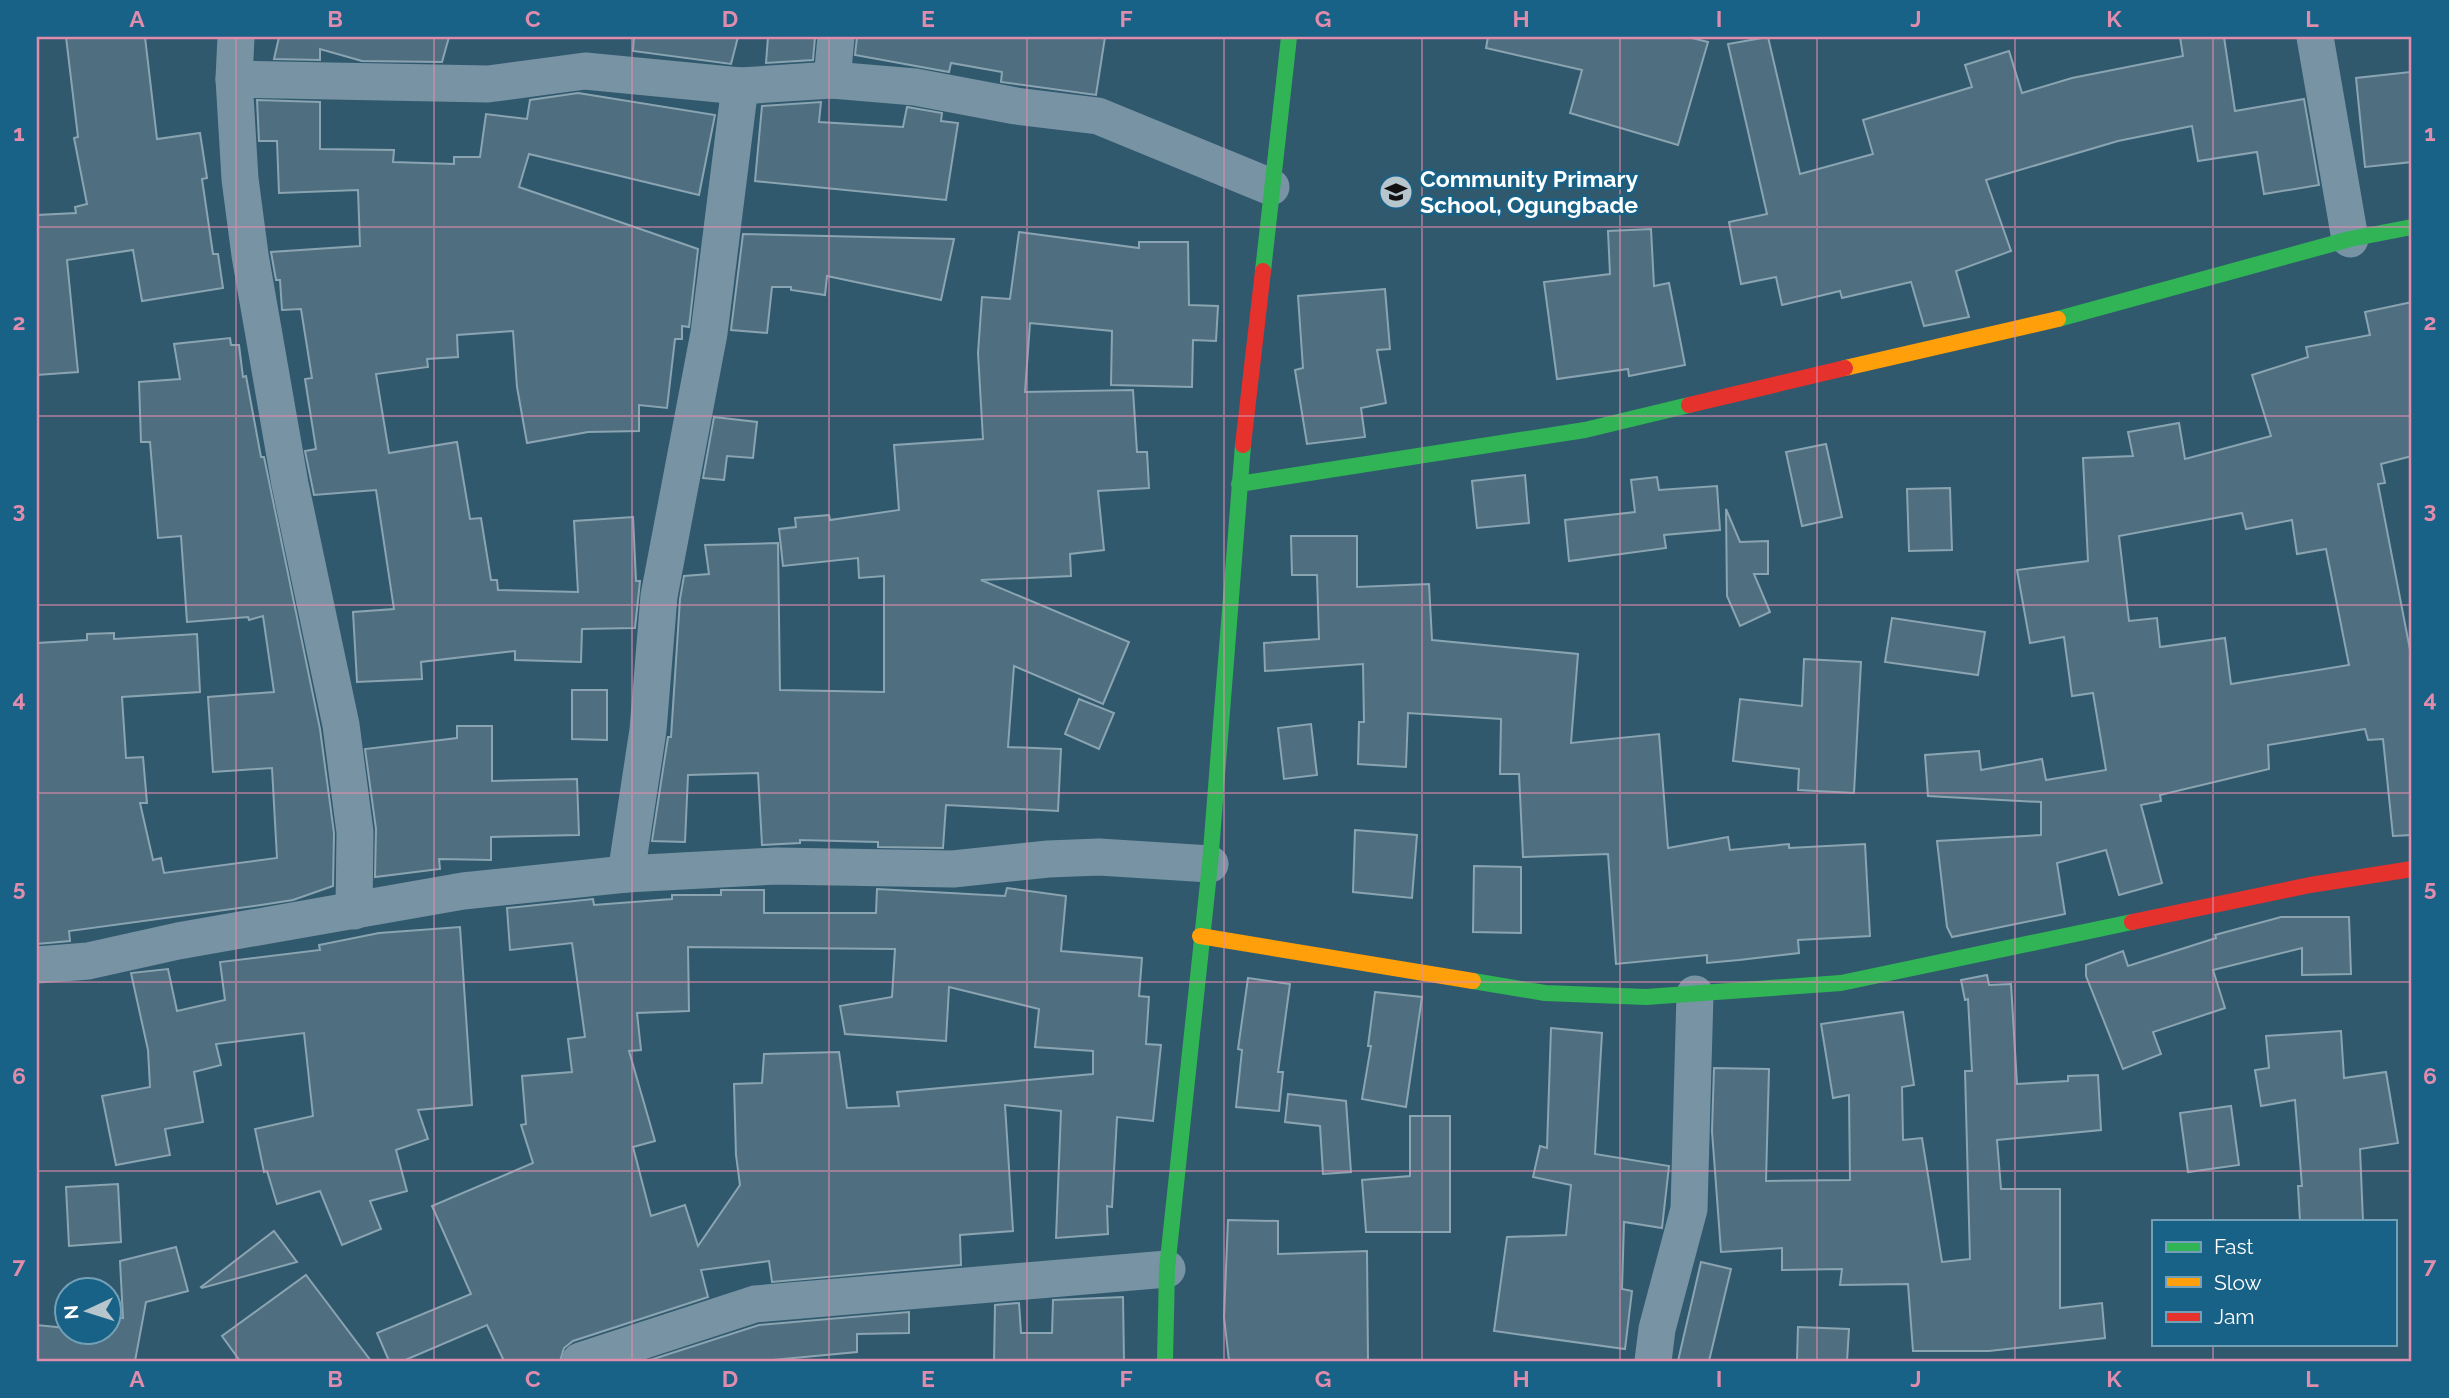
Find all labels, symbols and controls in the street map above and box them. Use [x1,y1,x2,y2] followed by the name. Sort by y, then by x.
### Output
[129,5,145,32] text: A
[327,5,343,32] text: B
[525,5,541,32] text: C
[722,5,738,32] text: D
[921,5,935,32] text: E
[1119,5,1133,32] text: F
[1315,5,1331,32] text: G
[1512,5,1530,32] text: H
[1716,5,1722,32] text: I
[1910,5,1922,32] text: J
[2106,5,2122,32] text: K
[2305,5,2319,32] text: L
[13,119,25,146] text: 1
[2424,119,2436,146] text: 1
[1420,165,1638,218] place label: Community Primary School, Ogungbade
[1377,173,1415,211] school or university icon: Community Primary School, Ogungbade
[13,308,25,335] text: 2
[2424,308,2436,335] text: 2
[13,496,25,523] text: 3
[2424,496,2436,523] text: 3
[12,685,26,712] text: 4
[2423,685,2437,712] text: 4
[13,874,26,901] text: 5
[2424,874,2437,901] text: 5
[12,1062,26,1089] text: 6
[2423,1062,2437,1089] text: 6
[2152,1220,2396,1346] legend
[2214,1234,2254,1259] text: Fast
[13,1251,26,1278] text: 7
[2424,1251,2437,1278] text: 7
[2214,1270,2262,1295] text: Slow
[52,1276,122,1346] north arrow
[60,1304,83,1320] text: N
[2214,1304,2255,1329] text: Jam
[129,1365,145,1392] text: A
[327,1365,343,1392] text: B
[525,1365,541,1392] text: C
[722,1365,738,1392] text: D
[921,1365,935,1392] text: E
[1119,1365,1133,1392] text: F
[1315,1365,1331,1392] text: G
[1512,1365,1530,1392] text: H
[1716,1365,1722,1392] text: I
[1910,1365,1922,1392] text: J
[2106,1365,2122,1392] text: K
[2305,1365,2319,1392] text: L

